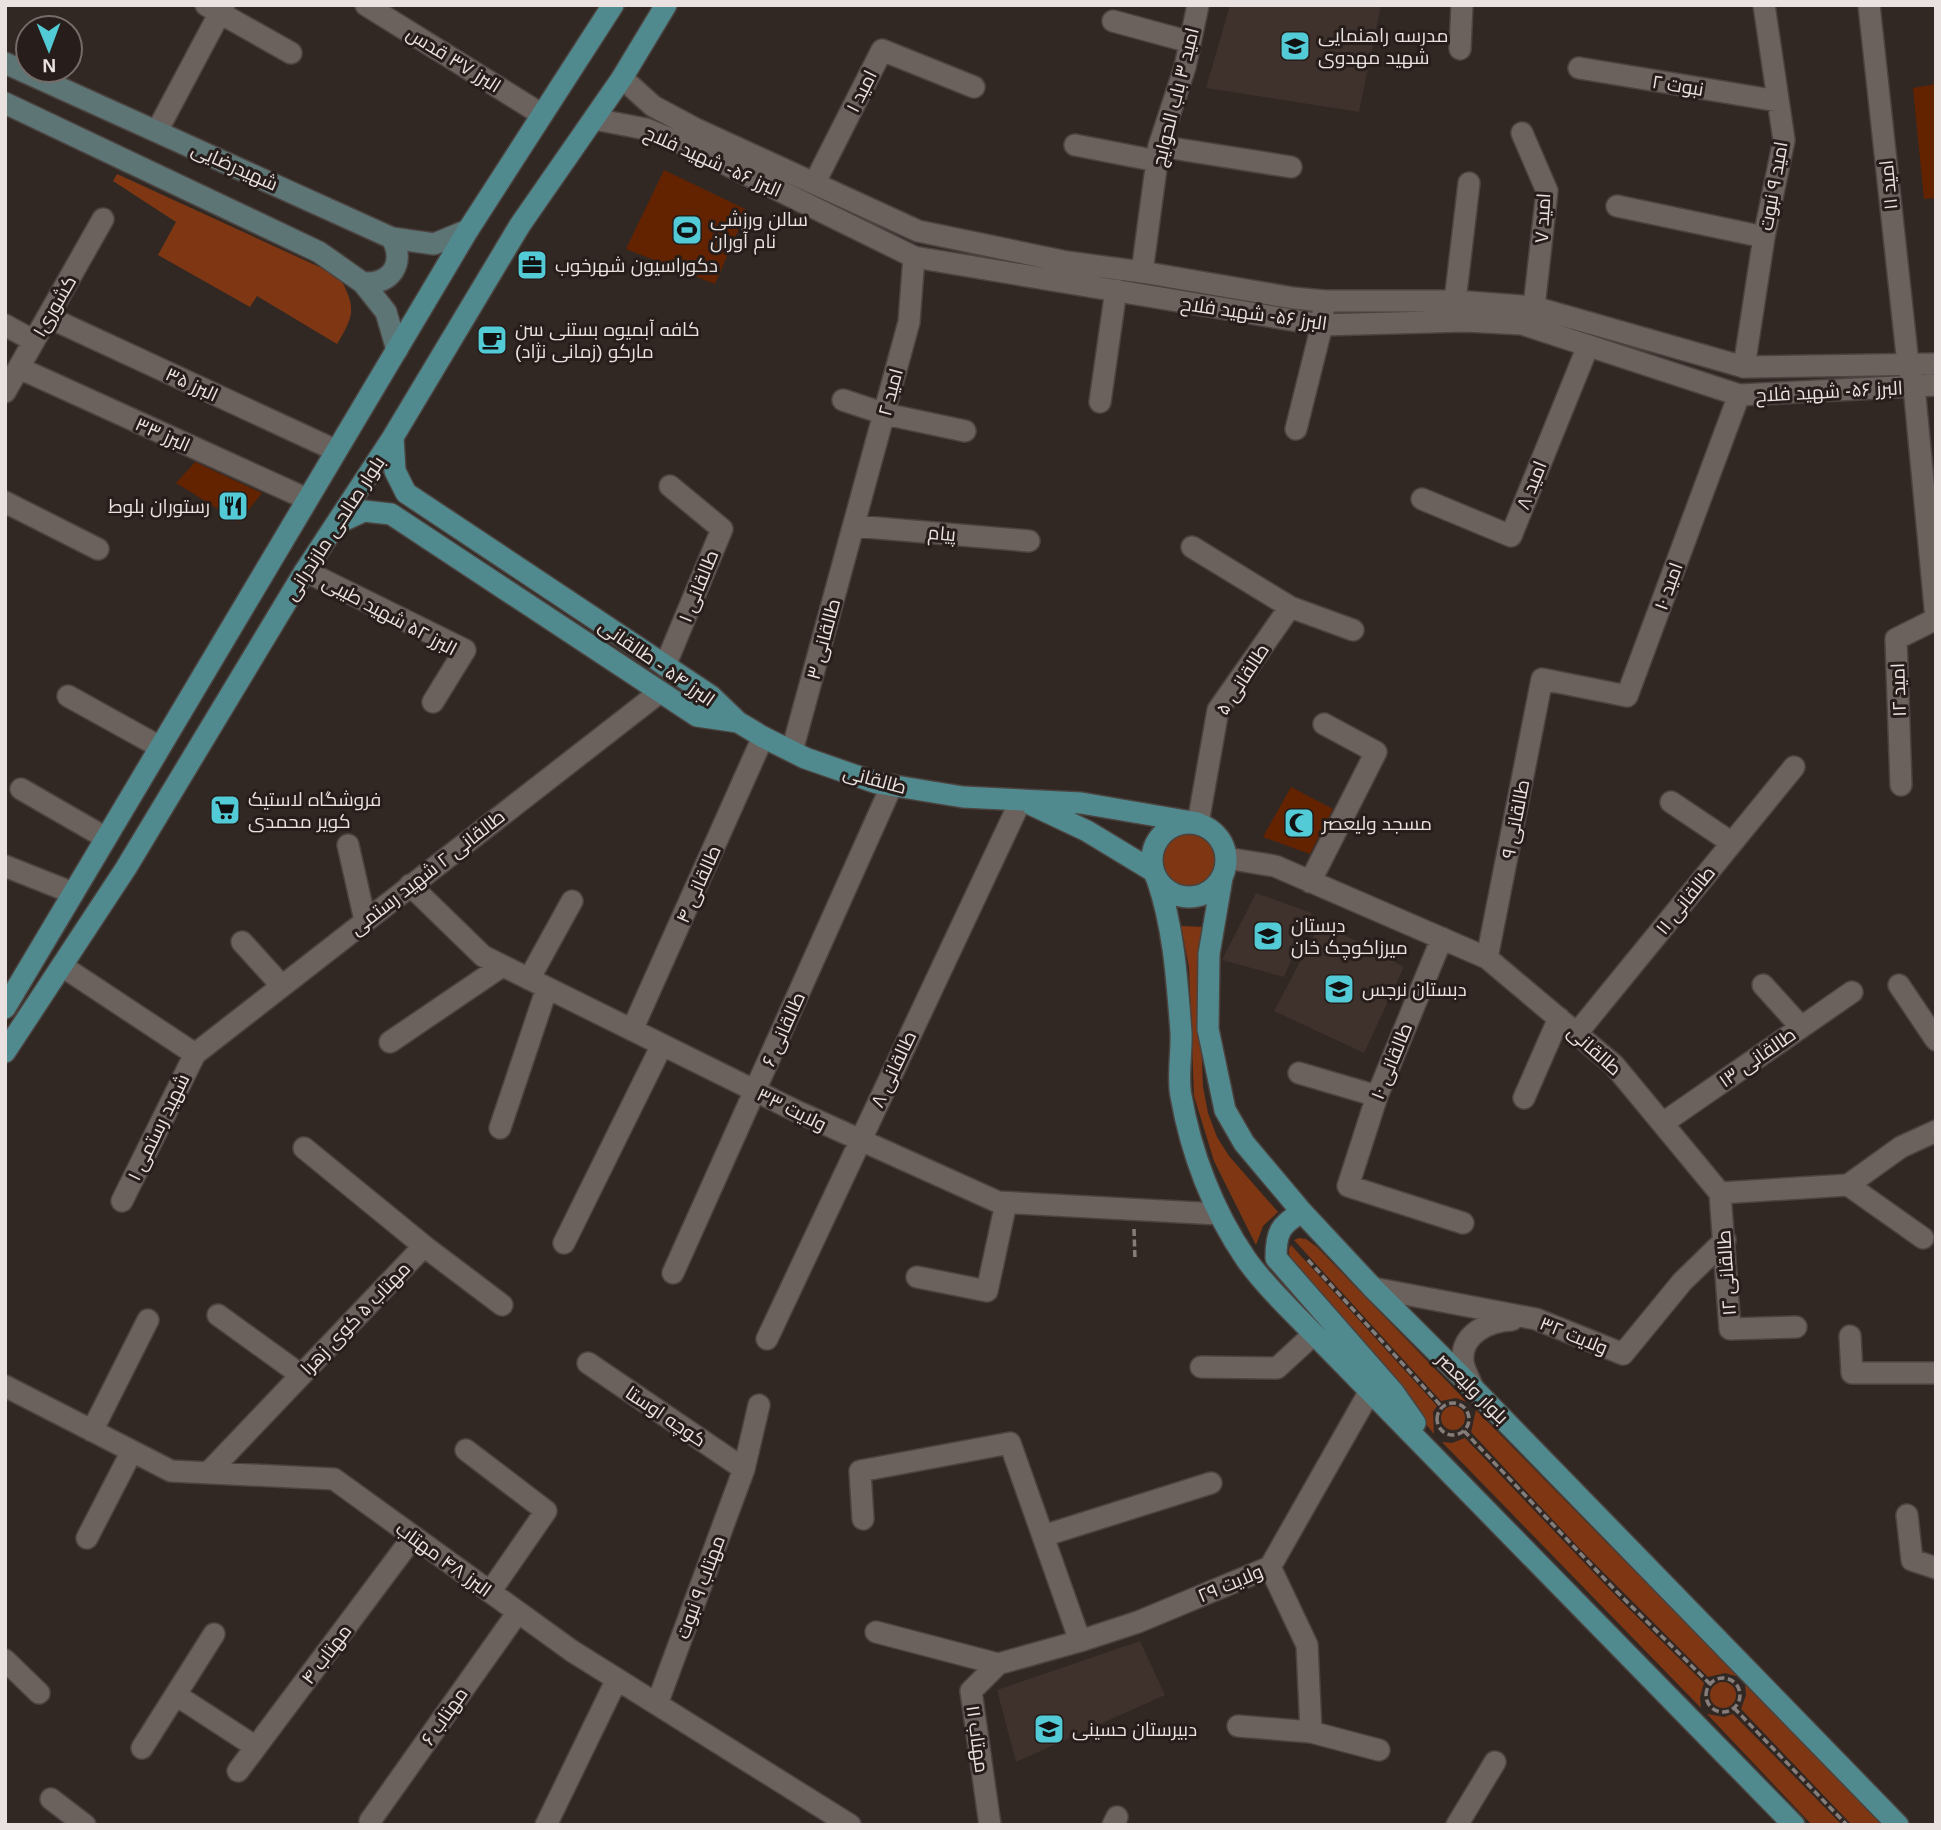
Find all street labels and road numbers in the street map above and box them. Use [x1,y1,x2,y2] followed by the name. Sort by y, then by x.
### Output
[402,22,505,97] street label: البرز ۳۷ قدس
[1148,26,1206,169] street label: امید ۳ باب الحوایج
[842,67,881,116] street label: امید ۱
[1650,71,1705,101] street label: نبوت ۲
[640,122,784,204] street label: البرز ۵۶- شهید فلاح
[188,138,281,196] street label: شهیدرضایی
[1755,140,1793,232] street label: امید ۹ نبوت
[1875,159,1902,211] street label: امید ۱۱
[1531,192,1554,244] street label: امید ۷
[29,272,81,341] street label: کشوری۱
[1179,293,1328,337] street label: البرز ۵۶- شهید فلاح
[162,363,221,407] street label: البرز ۳۵
[874,366,907,418] street label: امید ۲
[1755,377,1903,409] street label: البرز ۵۶- شهید فلاح
[132,413,193,457] street label: البرز ۳۳
[280,452,390,605] street label: بلوار صالحی مازندرانی
[1512,458,1551,512] street label: امید ۸
[927,522,957,548] street label: پیام
[675,547,723,626] street label: طالقانی ۱
[1650,560,1687,613] street label: امید ۱۰
[319,571,460,661] street label: البرز ۵۲ شهید طیبی
[803,596,845,682] street label: طالقانی ۳
[594,615,719,711] street label: البرز ۵۴ - طالقانی
[1212,640,1274,719] street label: طالقانی ۵
[1887,663,1910,717] street label: امید ۱۲
[841,761,909,799] street label: طالقانی
[1498,778,1534,860] street label: طالقانی ۹
[346,806,509,940] street label: طالقانی ۲ شهید رستمی
[672,842,726,927] street label: طالقانی ۴
[1652,862,1720,939] street label: طالقانی ۱۱
[758,989,810,1070] street label: طالقانی ۶
[1367,1020,1417,1103] street label: طالقانی ۱۰
[1563,1021,1626,1081] street label: طالقانی
[1715,1023,1800,1092] street label: طالقانی ۱۳
[867,1028,921,1111] street label: طالقانی ۸
[124,1070,194,1185] street label: شهید رستمی ۱
[753,1084,830,1136] street label: ولایت ٣۳
[1713,1229,1741,1316] street label: طالقانی ۱۲
[296,1258,415,1380] street label: مهتاب ۵ کوی زهرا
[1536,1312,1611,1359] street label: ولایت ۳۲
[1431,1348,1513,1429] street label: بلوار ولیعصر
[621,1382,710,1453] street label: کوچه اوستا
[391,1518,495,1602] street label: البرز ۴۸ مهتاب
[672,1533,730,1642] street label: مهتاب ۹ نبوت
[1195,1560,1266,1607] street label: ولایت ٢٩
[297,1620,356,1689] street label: مهتاب ۴
[417,1684,473,1750] street label: مهتاب ۶
[961,1704,993,1774] street label: مهتاب ۱۱

